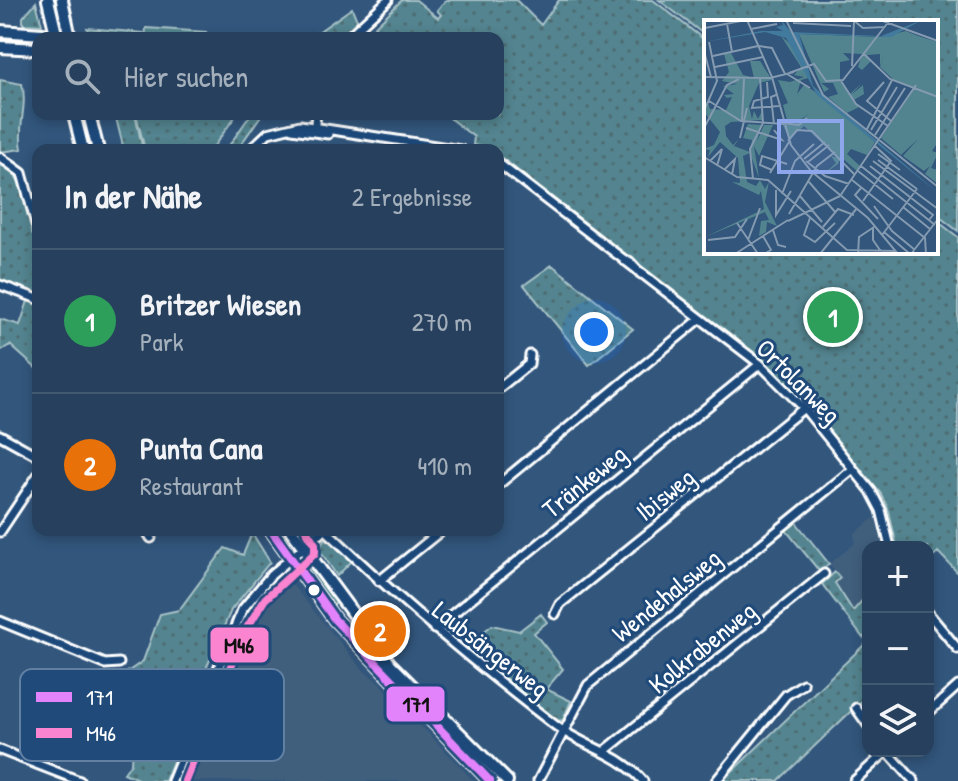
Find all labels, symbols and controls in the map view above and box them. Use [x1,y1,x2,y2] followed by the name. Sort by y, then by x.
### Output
[704,20,938,254] inset map
[32,32,504,120] search box
[60,54,104,98] icon: search
[124,56,248,96] text: Hier suchen
[64,173,202,219] text: In der Nähe
[352,179,472,214] text: 2 Ergebnisse
[140,284,301,324] text: Britzer Wiesen
[807,287,859,347] pin: 1
[85,304,95,339] text: 1
[412,304,472,339] text: 270 m
[574,312,614,352] your location
[140,324,184,359] text: Park
[749,331,849,431] street label: Ortolanweg
[140,428,263,468] text: Punta Cana
[534,436,634,526] street label: Tränkeweg
[84,448,96,483] text: 2
[418,448,472,483] text: 410 m
[628,459,702,529] street label: Ibisweg
[140,468,243,503] text: Restaurant
[604,540,728,650] street label: Wendehalsweg
[862,541,934,757] map controls
[862,541,934,613] button: +
[306,582,322,598] unlabelled marker
[426,592,556,706] street label: Laubsängerweg
[641,593,763,701] street label: Kolkrabenweg
[354,601,406,661] pin: 2
[862,613,934,685] button: −
[209,626,270,664] line badge: M46
[224,630,254,660] text: M46
[20,669,284,761] legend
[86,682,113,712] text: 171
[385,685,446,723] line badge: 171
[862,685,934,757] button: layers
[403,689,429,719] text: 171
[86,718,116,748] text: M46

